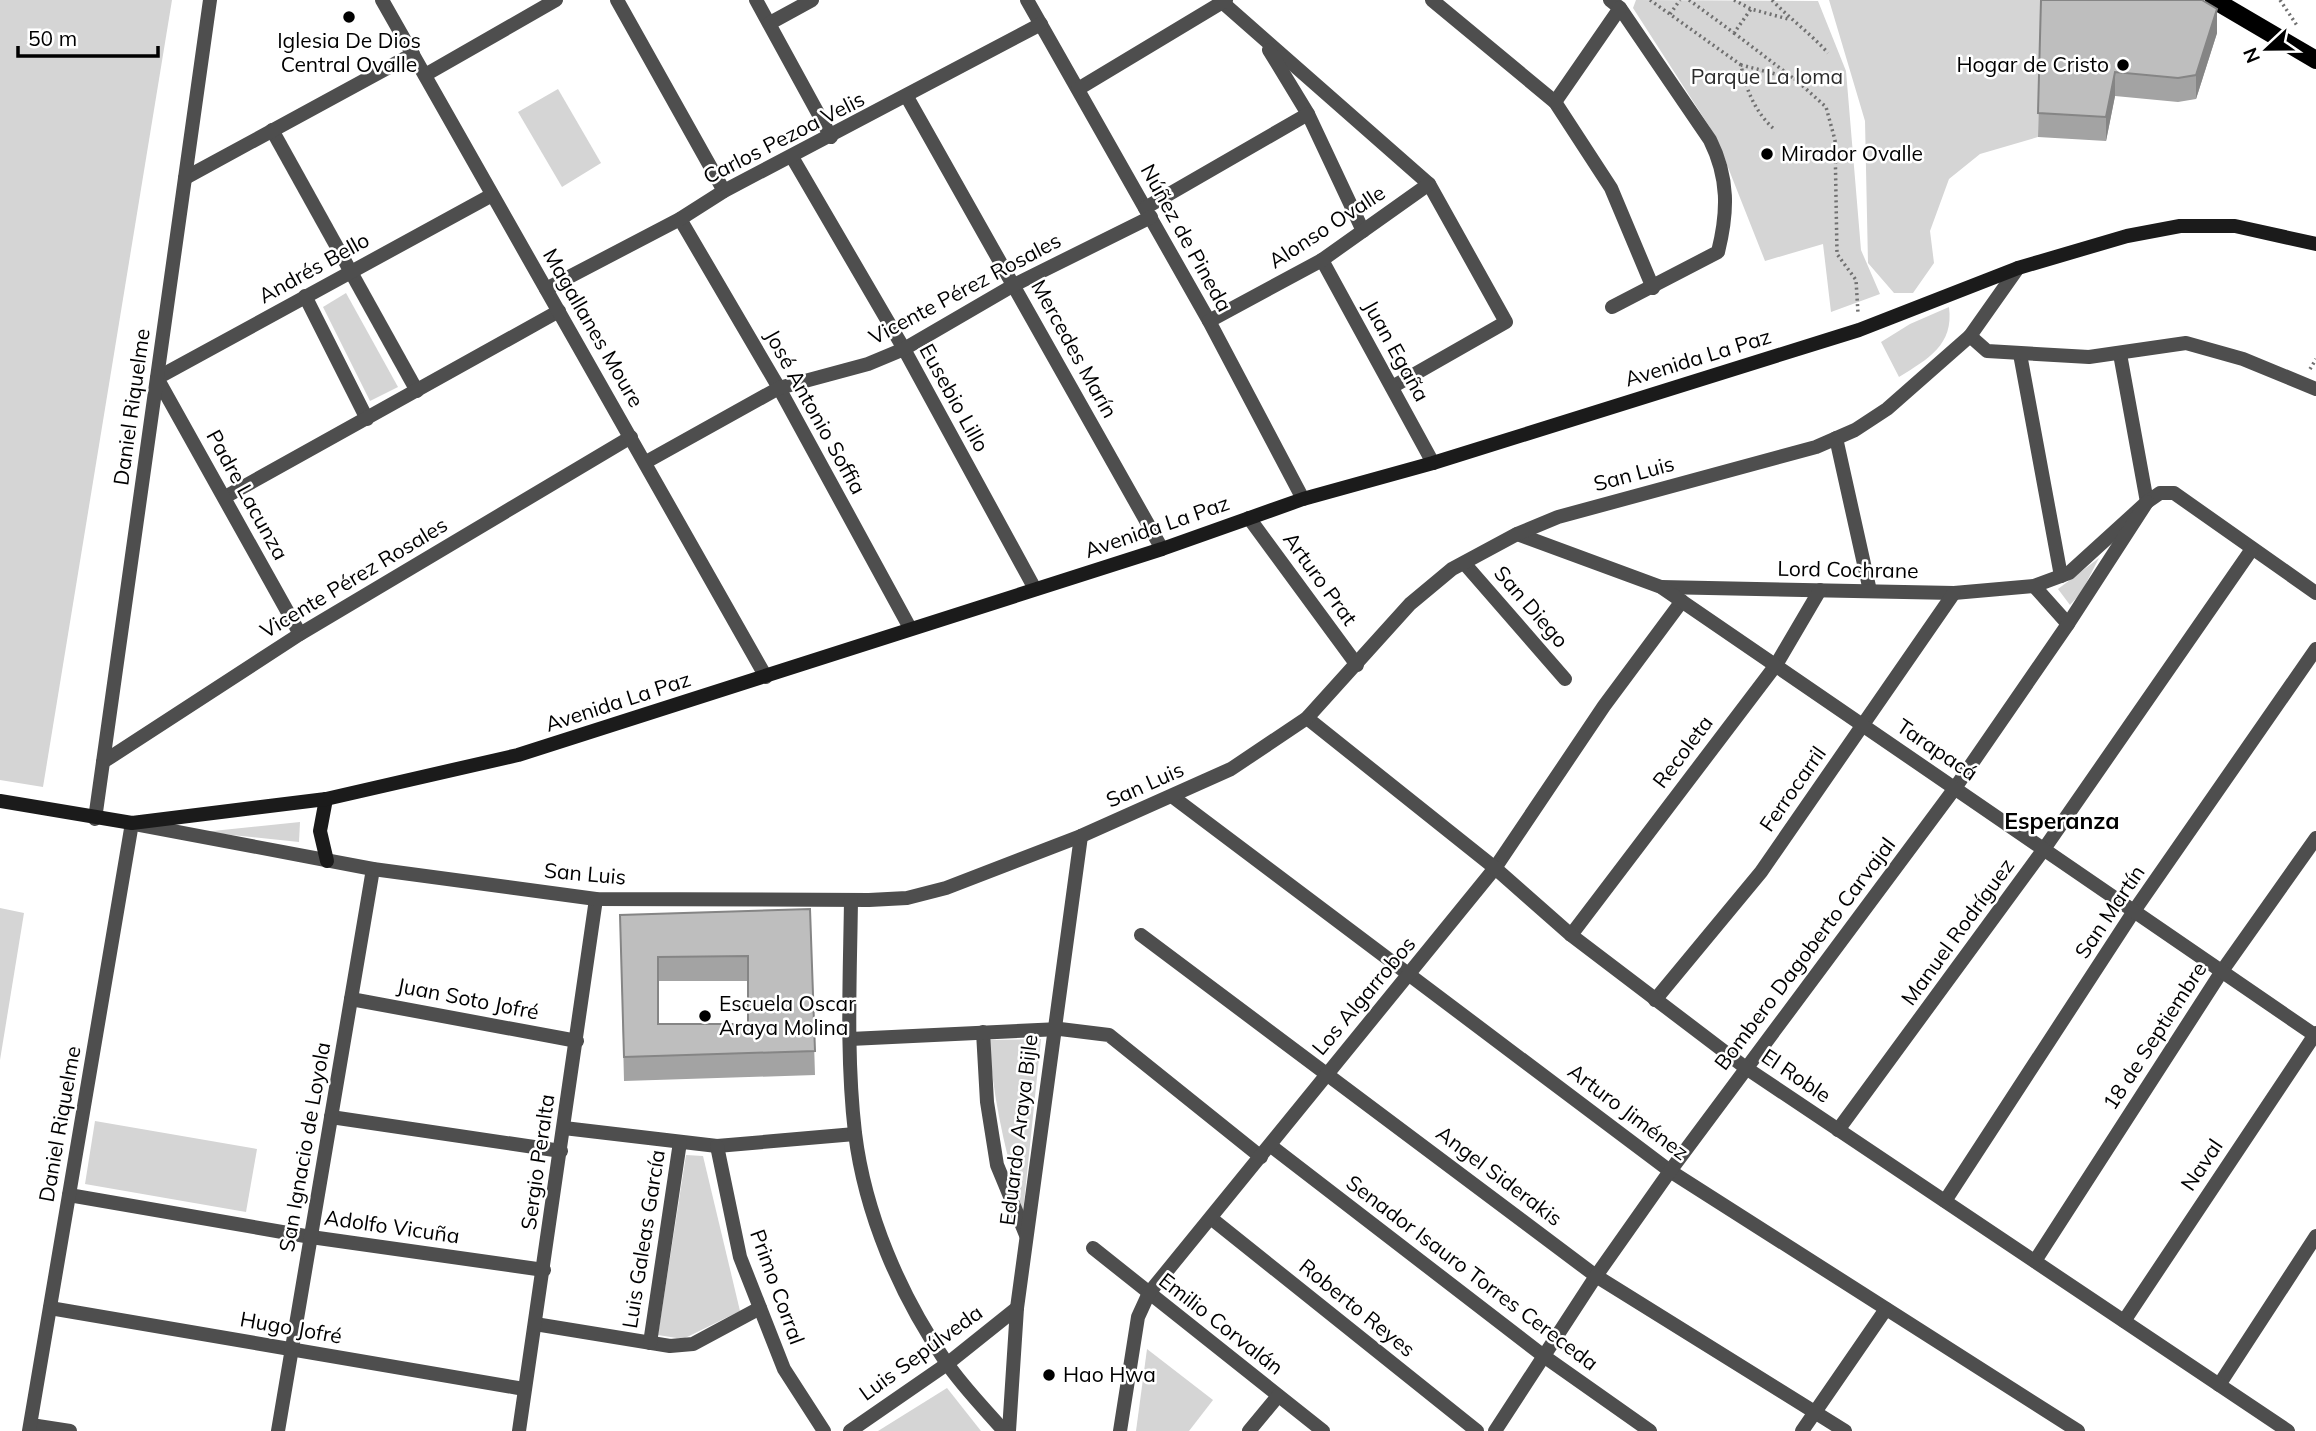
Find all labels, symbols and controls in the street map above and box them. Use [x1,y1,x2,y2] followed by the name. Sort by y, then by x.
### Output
[341,9,357,25] marker: Iglesia De Dios Central Ovalle
[18,14,158,58] scale bar
[2232,14,2302,84] north arrow
[28,25,77,51] text: 50 m
[277,27,421,77] place label: Iglesia De Dios Central Ovalle
[2237,44,2265,67] text: N
[1957,51,2109,77] place label: Hogar de Cristo
[2115,57,2131,73] marker: Hogar de Cristo
[1691,63,1843,89] park label: Parque La loma
[698,85,869,189] street label: Carlos Pezoa Velis
[1781,140,1923,166] place label: Mirador Ovalle
[1759,146,1775,162] marker: Mirador Ovalle
[1136,159,1238,316] street label: Núñez de Pineda
[1263,179,1390,273] street label: Alonso Ovalle
[253,226,374,308] street label: Andrés Bello
[864,226,1065,350] street label: Vicente Pérez Rosales
[538,243,650,412] street label: Magallanes Moure
[1026,275,1124,422] street label: Mercedes Marín
[1358,295,1435,406] street label: Juan Egaña
[1621,322,1774,392] street label: Avenida La Paz
[760,325,872,498] street label: José Antonio Soffia
[107,327,155,487] street label: Daniel Riquelme
[914,339,995,456] street label: Eusebio Lillo
[201,425,294,564] street label: Padre Lacunza
[1591,450,1677,496] street label: San Luis
[1081,489,1233,563] street label: Avenida La Paz
[255,511,452,643] street label: Vicente Pérez Rosales
[1278,527,1363,630] street label: Arturo Prat
[1777,555,1919,583] street label: Lord Cochrane
[1489,560,1574,653] street label: San Diego
[542,665,694,737] street label: Avenida La Paz
[1646,710,1718,793] street label: Recoleta
[1892,713,1983,786] street label: Tarapacá
[1753,741,1831,836] street label: Ferrocarril
[1102,755,1187,813] street label: San Luis
[2004,806,2120,835] district label: Esperanza
[1708,832,1900,1075] street label: Bombero Dagoberto Carvajal
[1895,853,2019,1010] street label: Manuel Rodríguez
[543,856,627,890] street label: San Luis
[2068,860,2150,963] street label: San Martín
[1306,931,1420,1060] street label: Los Algarrobos
[2097,957,2212,1114] street label: 18 de Septiembre
[395,972,541,1025] street label: Juan Soto Jofré
[719,990,856,1040] place label: Escuela Oscar Araya Molina
[697,1008,713,1024] marker: Escuela Oscar Araya Molina
[993,1033,1043,1227] street label: Eduardo Araya Bijle
[273,1040,335,1254] street label: San Ignacio de Loyola
[1757,1043,1836,1108] street label: El Roble
[32,1044,86,1204] street label: Daniel Riquelme
[1563,1057,1694,1165] street label: Arturo Jiménez
[515,1092,559,1231] street label: Sergio Peralta
[1432,1119,1568,1231] street label: Angel Siderakis
[2175,1134,2228,1195] street label: Naval
[616,1148,670,1330] street label: Luis Galeas García
[1341,1169,1604,1376] street label: Senador Isauro Torres Cereceda
[323,1204,461,1248] street label: Adolfo Vicuña
[745,1226,811,1348] street label: Primo Corral
[1294,1253,1421,1362] street label: Roberto Reyes
[1154,1267,1289,1380] street label: Emilio Corvalán
[854,1299,987,1406] street label: Luis Sepúlveda
[238,1305,344,1349] street label: Hugo Jofré
[1063,1361,1156,1387] place label: Hao Hwa
[1041,1367,1057,1383] marker: Hao Hwa

